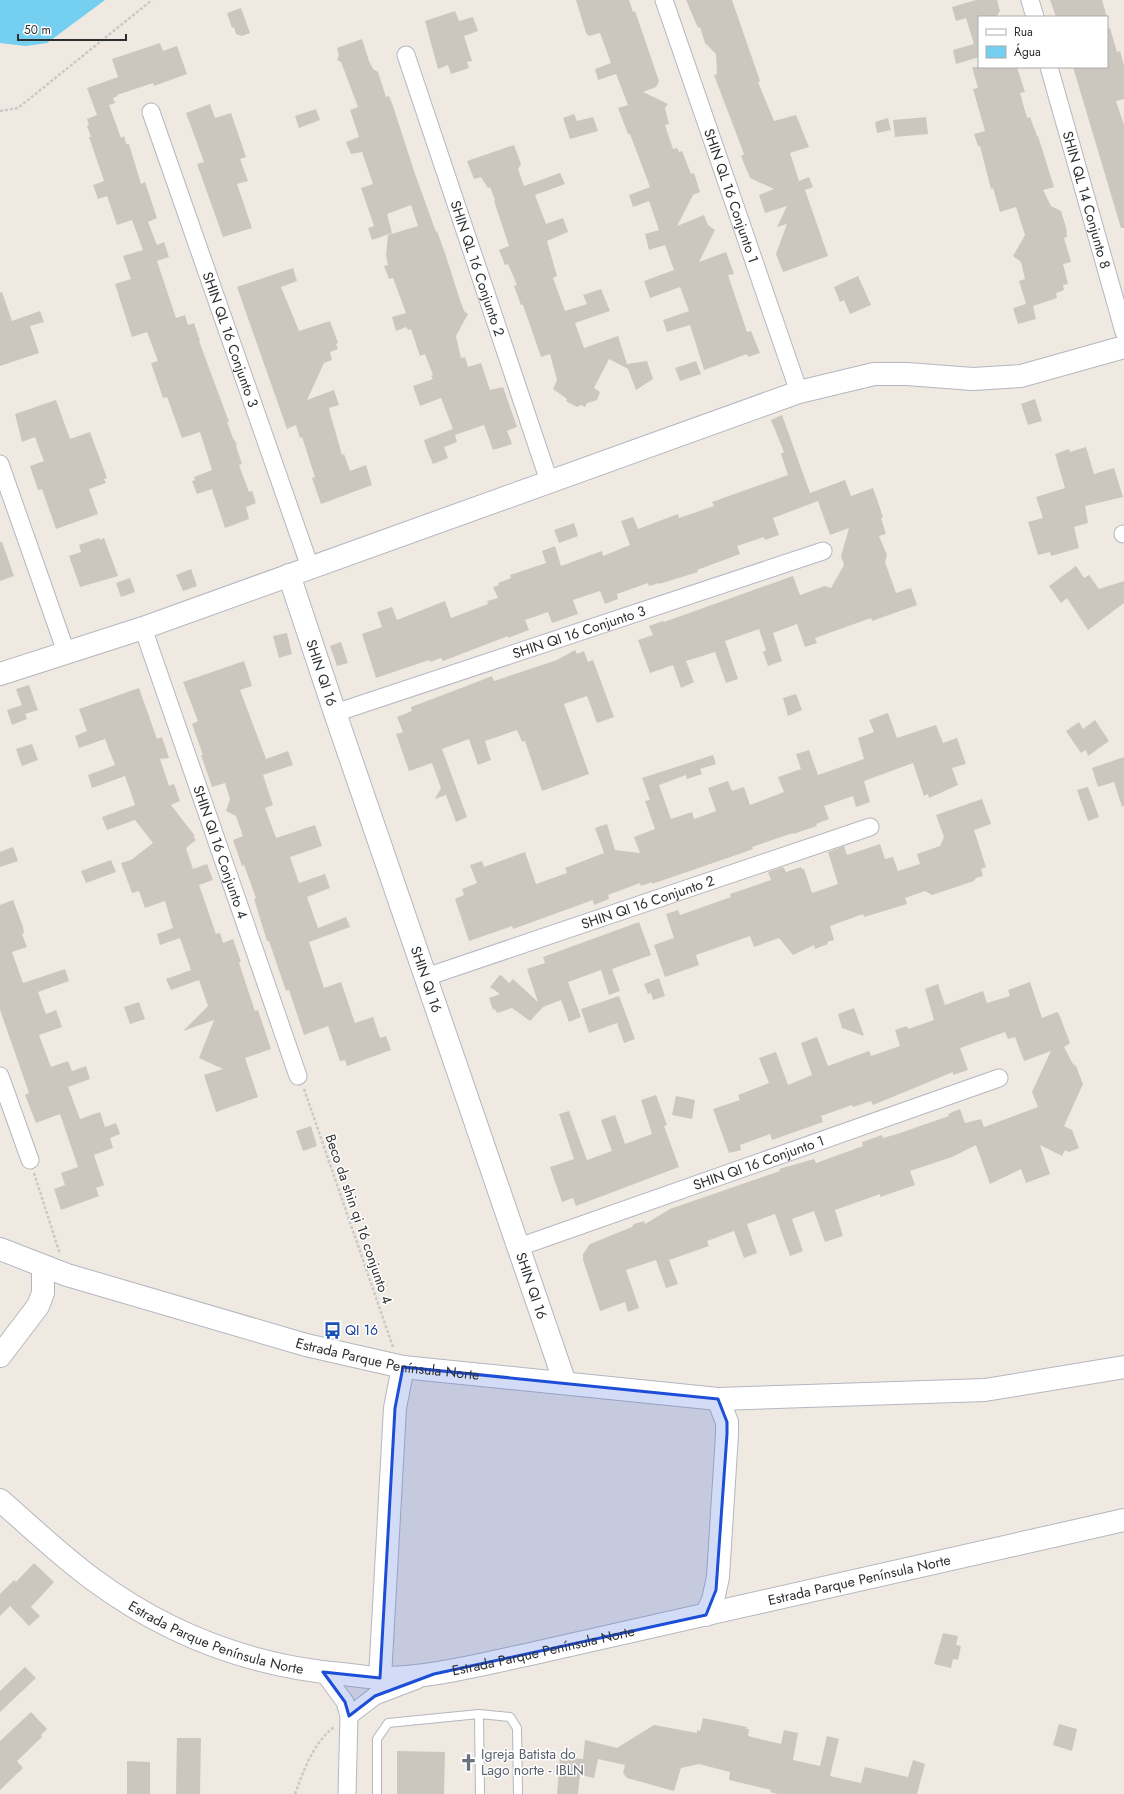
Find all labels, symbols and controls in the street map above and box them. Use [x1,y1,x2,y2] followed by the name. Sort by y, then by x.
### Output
[18,16,126,42] scale bar
[978,16,1108,68] legend
[24,21,51,39] text: 50 m
[1014,23,1033,41] text: Rua
[1014,43,1041,61] text: Água
[699,126,764,266] street label: SHIN QL 16 Conjunto 1
[1058,129,1116,271] street label: SHIN QL 14 Conjunto 8
[445,198,510,339] street label: SHIN QL 16 Conjunto 2
[198,269,263,410] street label: SHIN QL 16 Conjunto 3
[510,600,648,663] street label: SHIN QI 16 Conjunto 3
[301,637,342,709] street label: SHIN QI 16
[188,783,253,921] street label: SHIN QI 16 Conjunto 4
[578,870,717,934] street label: SHIN QI 16 Conjunto 2
[406,943,447,1015] street label: SHIN QI 16
[690,1130,827,1195] street label: SHIN QI 16 Conjunto 1
[321,1131,397,1307] street label: Beco da shin qi 16 conjunto 4
[511,1250,552,1322] street label: SHIN QI 16
[322,1320,342,1340] bus stop icon: QI 16
[345,1320,378,1340] place label: QI 16
[293,1333,481,1385] street label: Estrada Parque Península Norte
[766,1549,952,1610] street label: Estrada Parque Península Norte
[125,1596,305,1679] street label: Estrada Parque Península Norte
[450,1621,636,1680] street label: Estrada Parque Península Norte
[481,1744,584,1780] place label: Igreja Batista do Lago norte - IBLN
[458,1752,478,1772] church icon: Igreja Batista do Lago norte - IBLN

